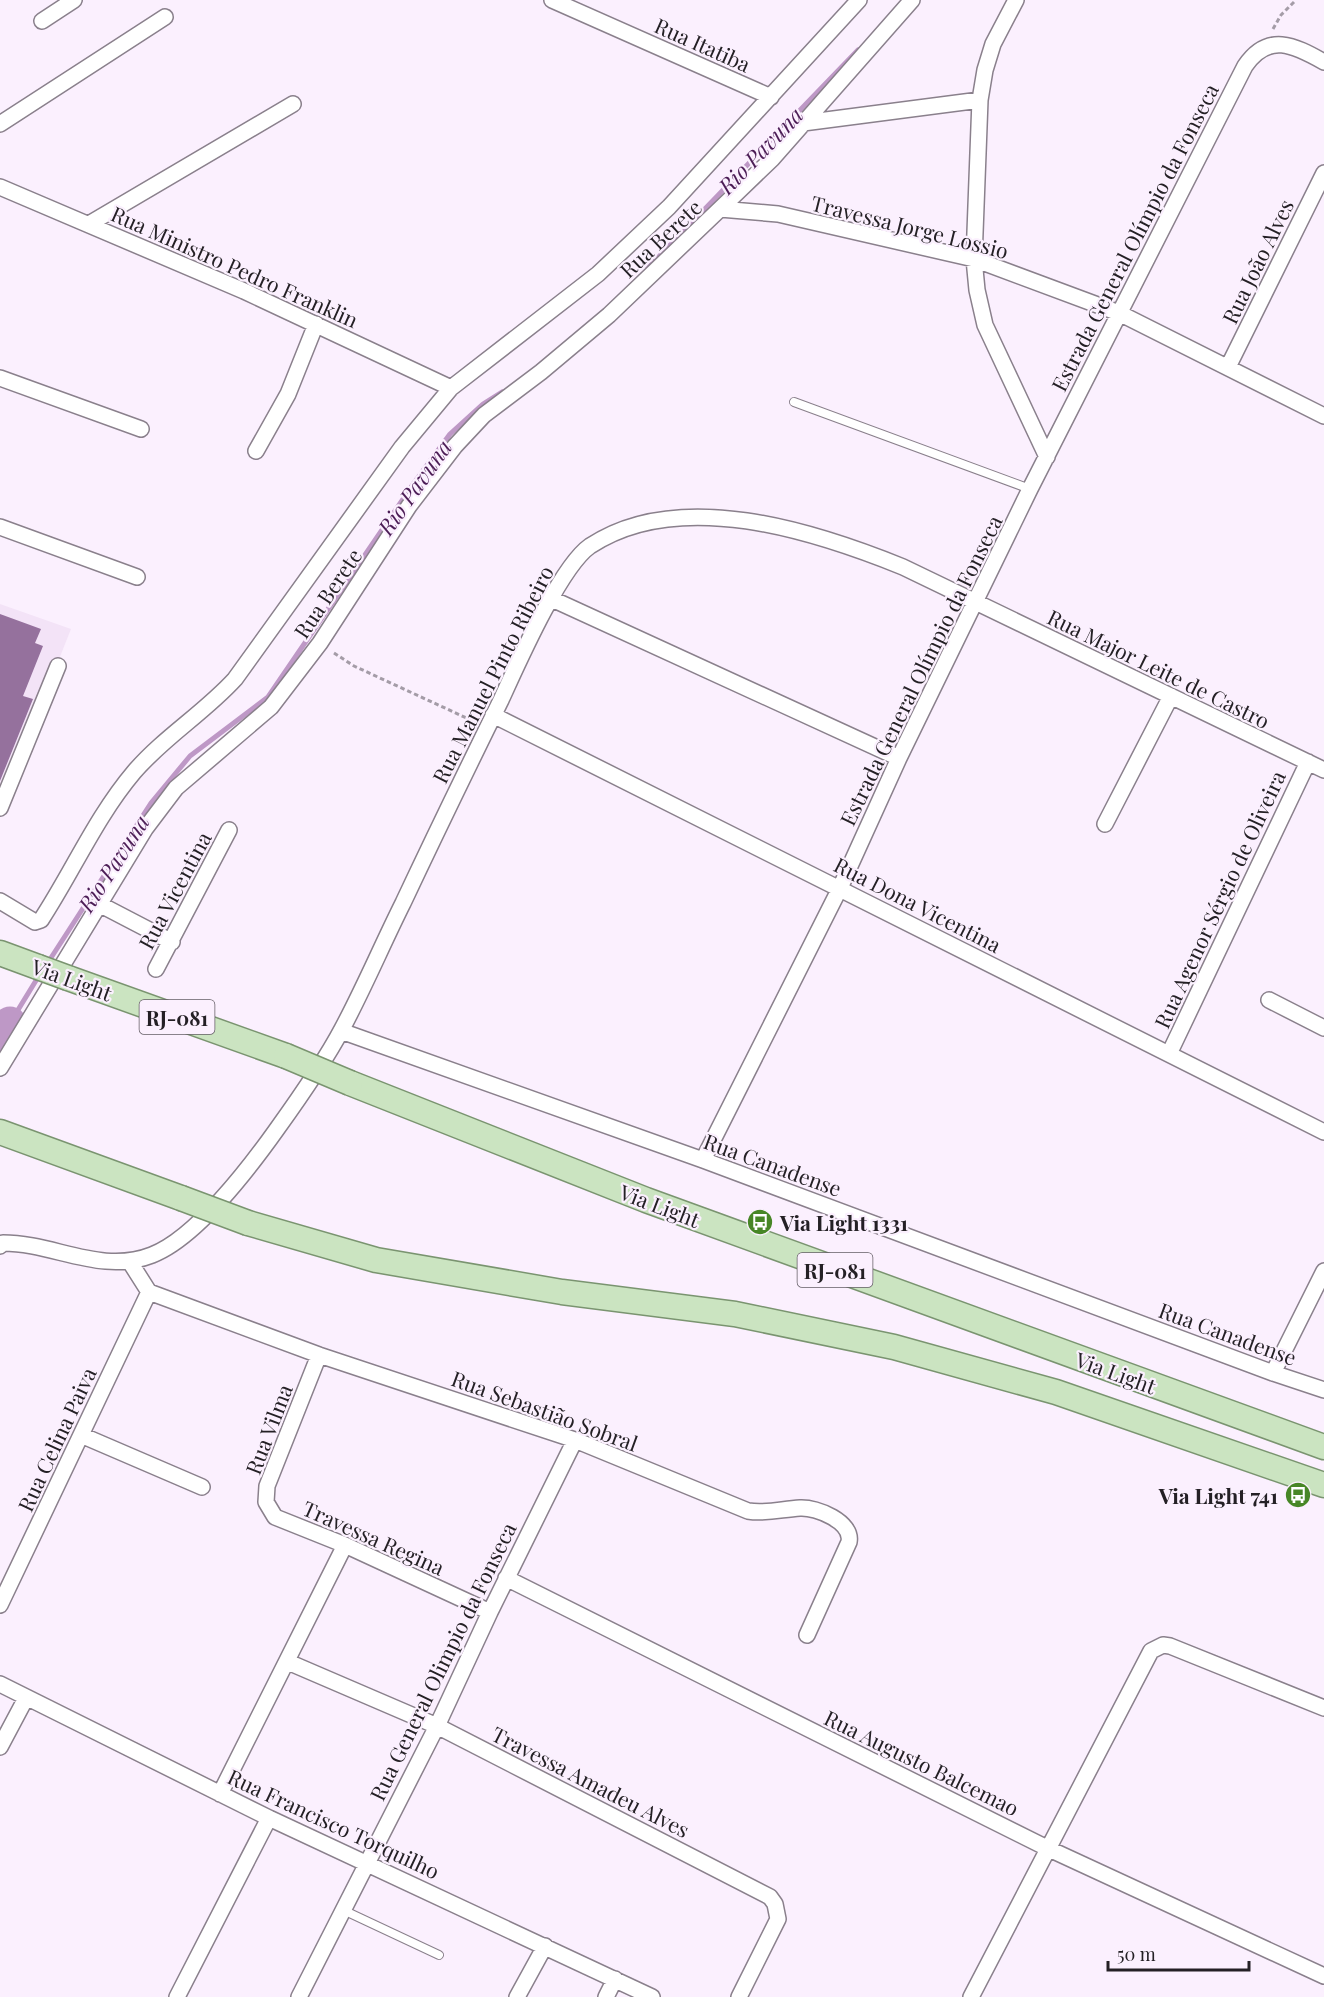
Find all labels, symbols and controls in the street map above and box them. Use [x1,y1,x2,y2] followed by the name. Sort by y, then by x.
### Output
[651,10,756,78] street label: Rua Itatiba
[1044,78,1224,396] street label: Estrada General Olímpio da Fonseca
[710,100,809,201] water label: Rio Pavuna
[809,188,1011,264] street label: Travessa Jorge Lossio
[613,193,707,283] street label: Rua Berete
[1215,194,1299,328] street label: Rua João Alves
[107,199,363,333] street label: Rua Ministro Pedro Franklin
[370,433,458,542] water label: Rio Pavuna
[833,510,1008,830] street label: Estrada General Olímpio da Fonseca
[287,543,367,643] street label: Rua Berete
[425,561,559,787] street label: Rua Manuel Pinto Ribeiro
[1043,602,1275,734] street label: Rua Major Leite de Castro
[1147,765,1291,1032] street label: Rua Agenor Sérgio de Oliveira
[70,809,156,918] water label: Rio Pavuna
[131,826,217,954] street label: Rua Vicentina
[830,850,1007,958] street label: Rua Dona Vicentina
[27,951,117,1007] street label: Via Light
[140,1000,214,1034] road number: RJ-081
[700,1126,846,1202] street label: Rua Canadense
[615,1177,705,1233] street label: Via Light
[745,1207,775,1237] bus stop icon: Via Light 1331
[779,1208,908,1236] place label: Via Light 1331
[798,1253,872,1287] road number: RJ-081
[1155,1295,1301,1371] street label: Rua Canadense
[1071,1344,1161,1400] street label: Via Light
[10,1362,102,1516] street label: Rua Celina Paiva
[448,1363,642,1457] street label: Rua Sebastião Sobral
[238,1379,298,1478] street label: Rua Vilma
[1283,1480,1313,1510] bus stop icon: Via Light 741
[1158,1481,1278,1509] place label: Via Light 741
[299,1493,450,1581] street label: Travessa Regina
[362,1517,522,1805] street label: Rua General Olimpio da Fonseca
[820,1703,1024,1821] street label: Rua Augusto Balcemao
[487,1719,695,1843] street label: Travessa Amadeu Alves
[224,1762,444,1884] street label: Rua Francisco Torquilho
[1108,1934,1249,1972] scale bar
[1117,1942,1156,1966] text: 50 m

